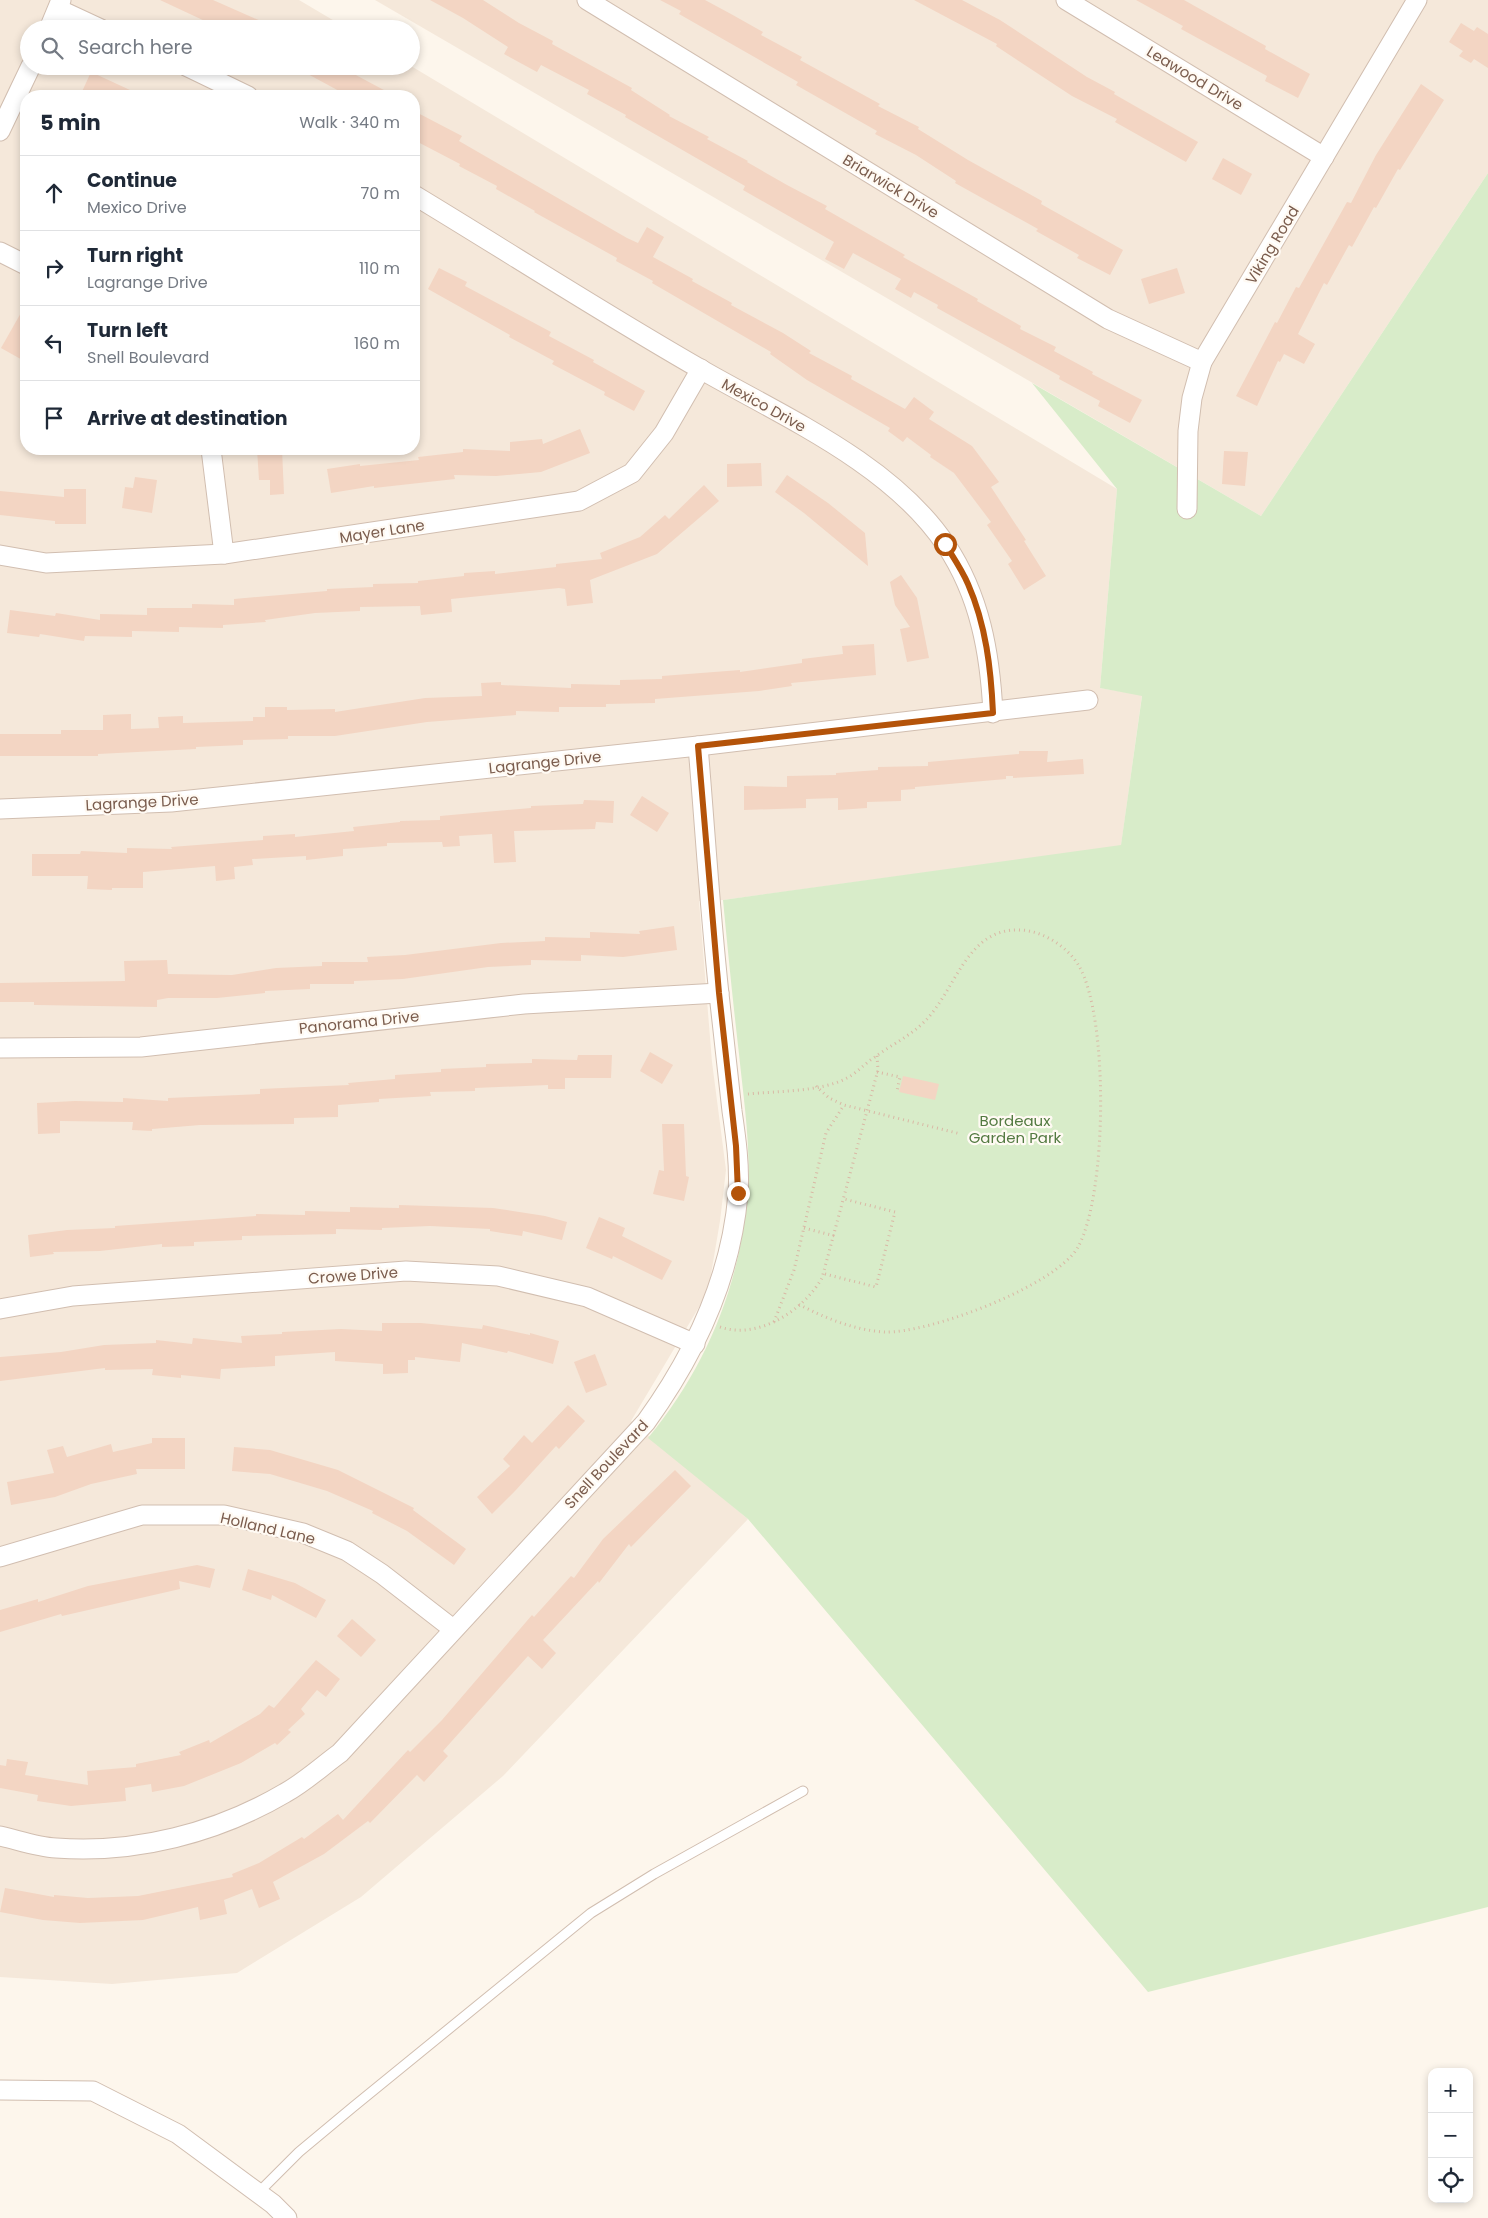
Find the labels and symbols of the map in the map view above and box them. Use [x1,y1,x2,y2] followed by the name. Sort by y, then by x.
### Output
[1143,41,1247,115] street label: Leawood Drive
[839,149,943,223] street label: Briarwick Drive
[1240,202,1304,288] street label: Viking Road
[718,373,810,437] street label: Mexico Drive
[338,514,426,548] street label: Mayer Lane
[934,533,957,556] route start
[488,746,602,778] street label: Lagrange Drive
[85,789,199,815] street label: Lagrange Drive
[298,1005,420,1039] street label: Panorama Drive
[969,1110,1062,1148] park label: Bordeaux Garden Park
[727,1182,750,1205] route end
[307,1261,399,1289] street label: Crowe Drive
[559,1415,653,1513] street label: Snell Boulevard
[218,1507,318,1549] street label: Holland Lane

